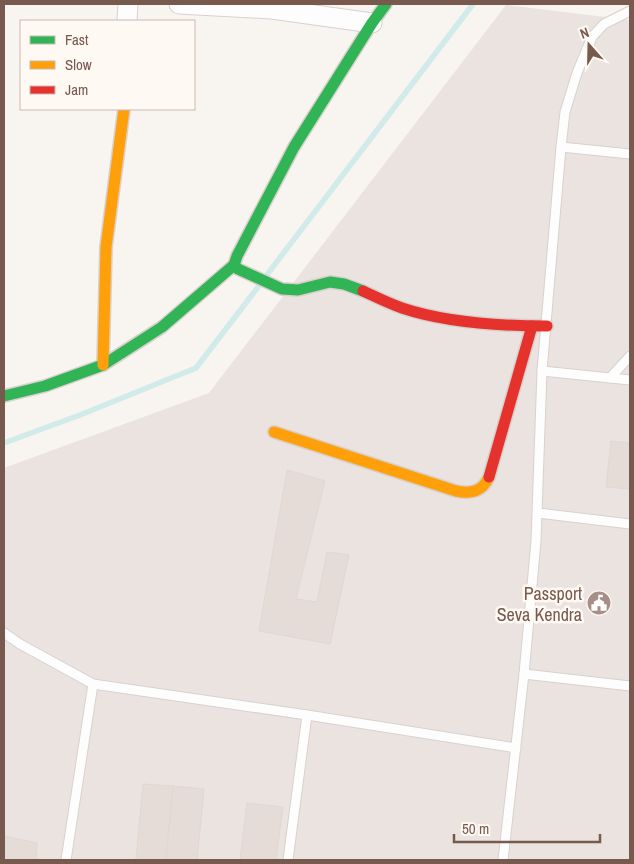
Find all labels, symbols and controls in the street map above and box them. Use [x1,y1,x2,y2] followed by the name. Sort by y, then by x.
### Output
[20,20,195,110] legend
[564,20,614,70] north arrow
[578,23,592,43] text: N
[65,29,89,50] text: Fast
[65,54,92,75] text: Slow
[65,79,88,100] text: Jam
[497,581,582,627] place label: Passport Seva Kendra
[586,590,612,616] public building icon: Passport Seva Kendra
[454,812,600,844] scale bar
[462,818,489,839] text: 50 m

